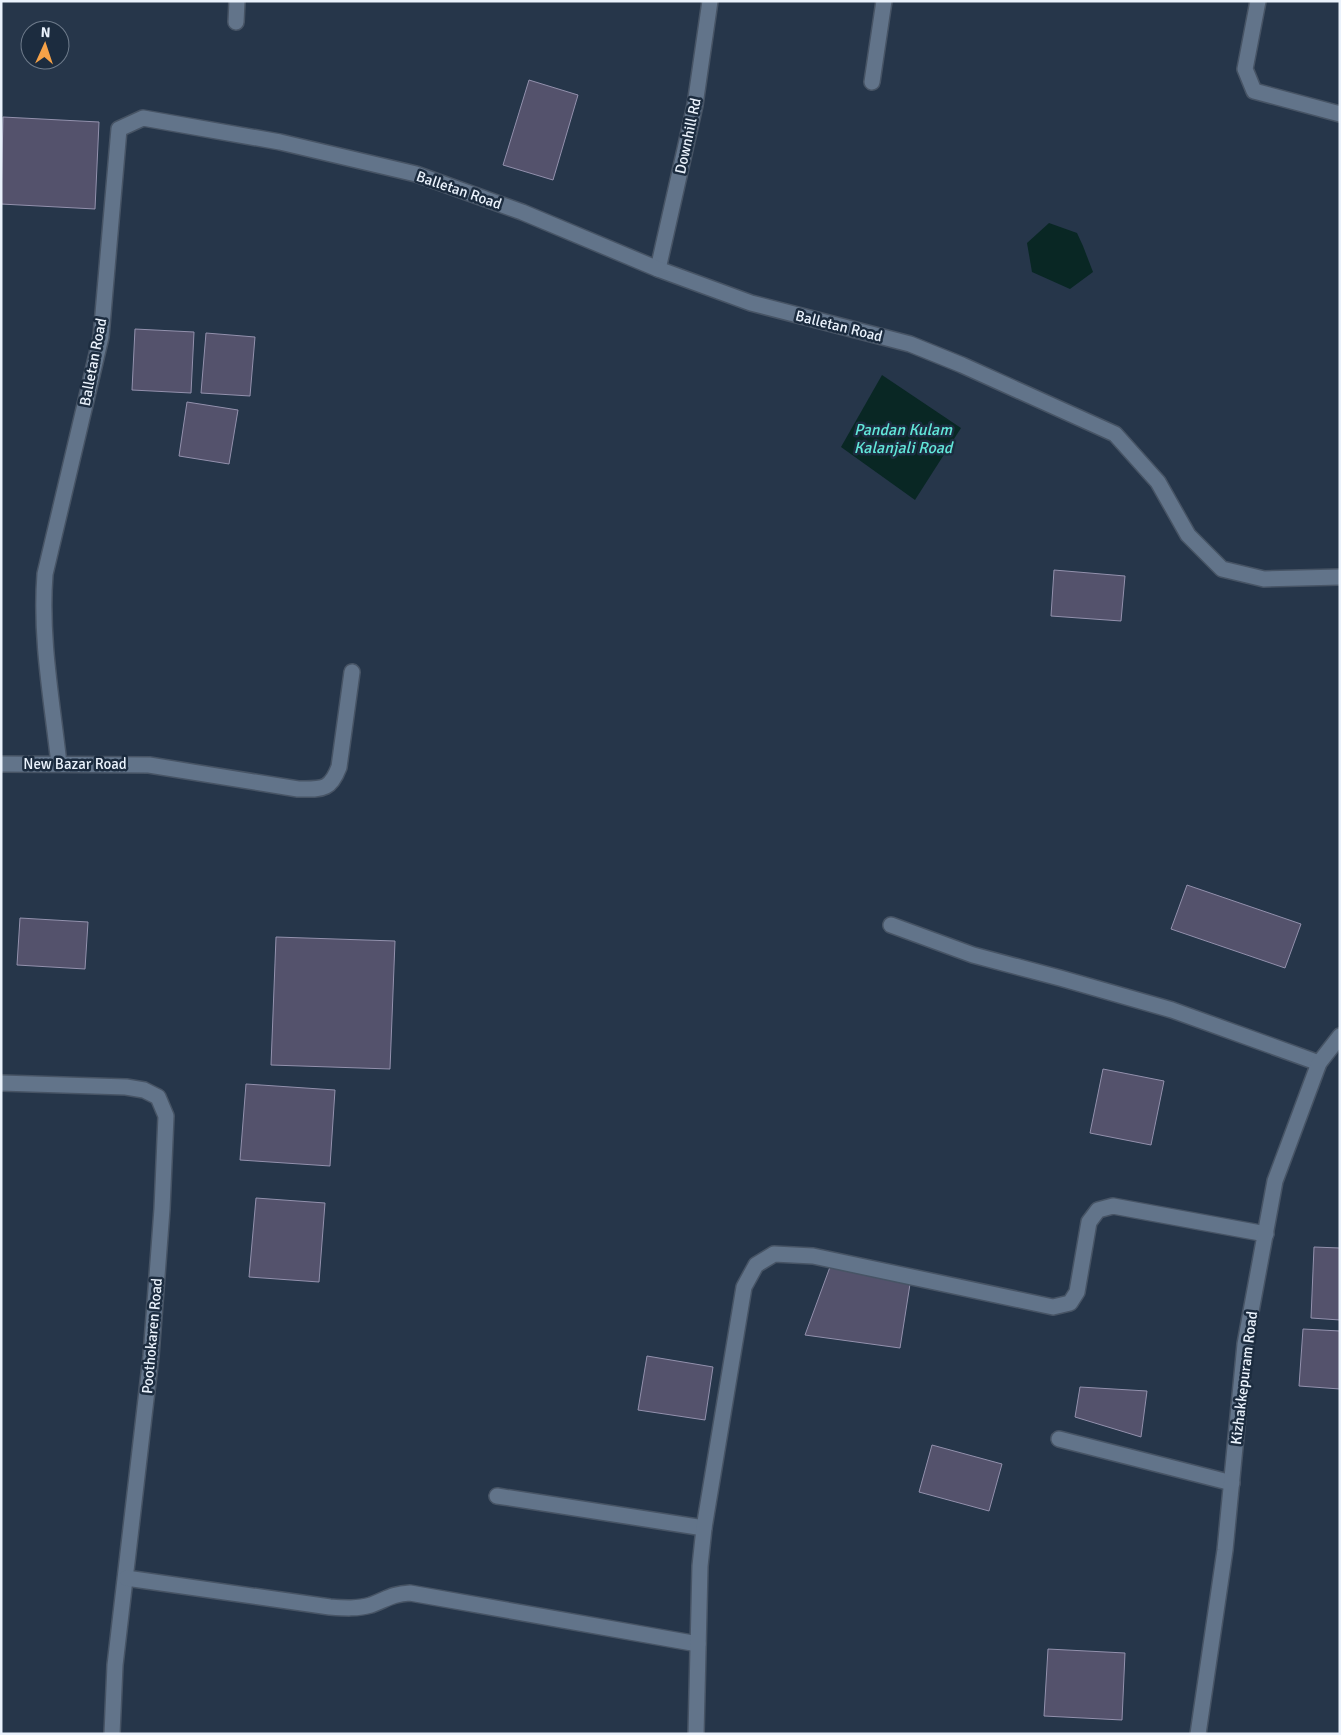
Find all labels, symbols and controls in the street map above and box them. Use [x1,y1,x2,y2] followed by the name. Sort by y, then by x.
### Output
[20,20,70,70] north arrow
[40,24,51,41] text: N
[671,96,705,176] street label: Downhill Rd
[414,167,504,213] street label: Balletan Road
[794,306,884,346] street label: Balletan Road
[76,316,110,407] street label: Balletan Road
[854,420,955,458] water label: Pandan Kulam Kalanjali Road
[23,755,127,773] street label: New Bazar Road
[138,1277,166,1395] street label: Poothokaren Road
[1227,1310,1261,1446] street label: Kizhakkepuram Road

